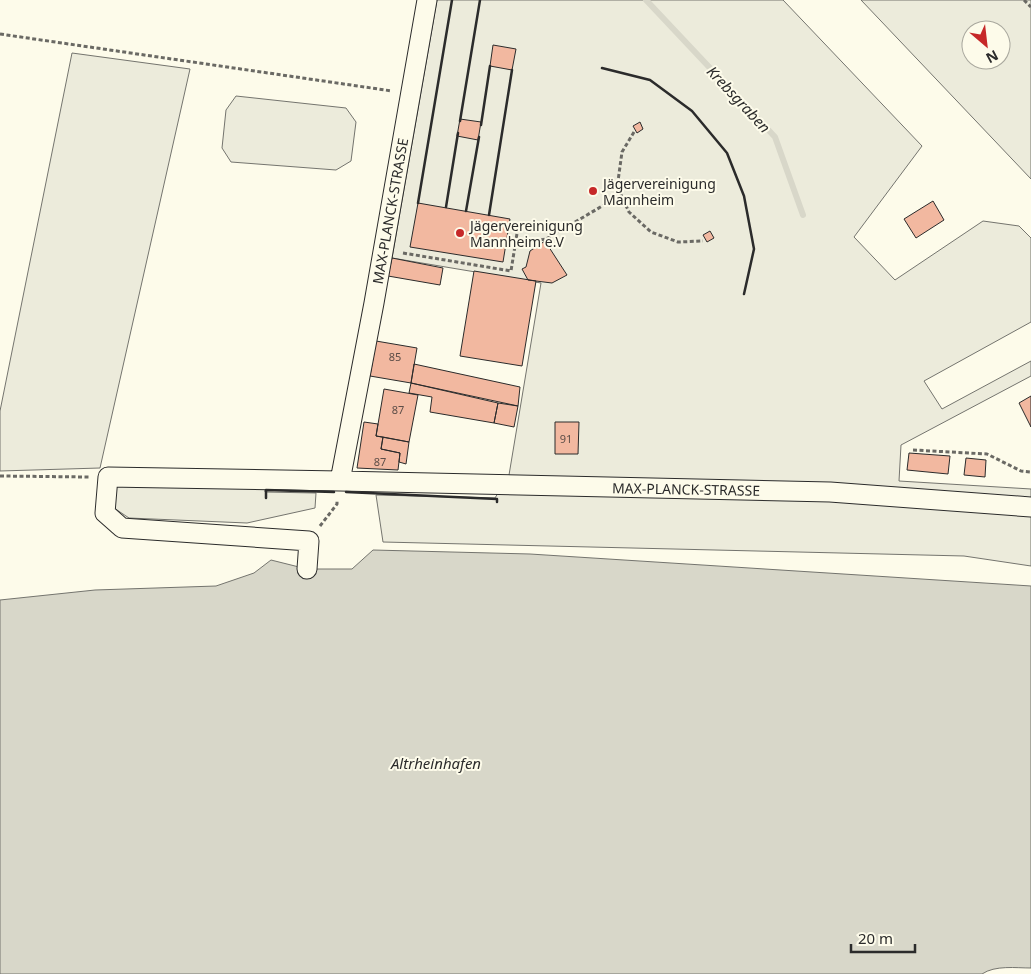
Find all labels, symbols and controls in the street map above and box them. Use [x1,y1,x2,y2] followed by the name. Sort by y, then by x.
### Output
[961,20,1011,70] north arrow
[983,46,1002,68] text: N
[703,61,775,137] water label: Krebsgraben
[368,136,412,286] street label: MAX-PLANCK-STRASSE
[601,174,716,209] place label: Jägervereinigung Mannheim
[587,185,599,197] marker: Jägervereinigung Mannheim
[468,216,583,251] place label: Jägervereinigung Mannheim e.V
[454,227,466,239] marker: Jägervereinigung Mannheim e.V
[389,349,401,364] house number: 85
[392,402,404,417] house number: 87
[560,431,572,446] house number: 91
[374,454,386,469] house number: 87
[612,478,760,500] street label: MAX-PLANCK-STRASSE
[390,753,481,773] water label: Altrheinhafen
[851,922,915,954] scale bar
[858,928,893,948] text: 20 m

